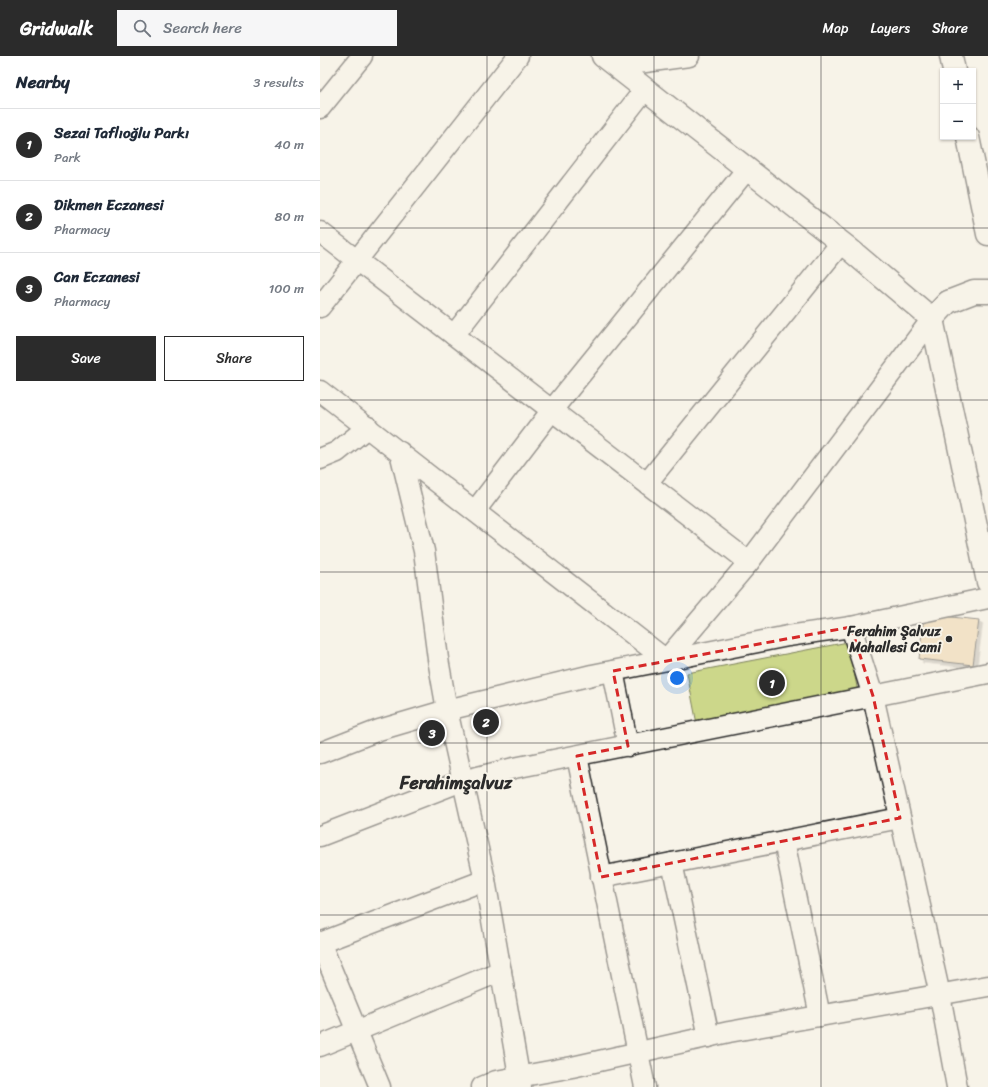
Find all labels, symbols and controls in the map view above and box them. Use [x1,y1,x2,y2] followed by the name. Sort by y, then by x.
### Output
[117,10,397,46] search box
[20,12,93,45] text: Gridwalk
[163,15,242,41] text: Search here
[823,16,848,41] text: Map
[870,16,910,41] text: Layers
[932,16,968,41] text: Share
[131,17,153,39] icon: search
[16,67,70,97] text: Nearby
[940,68,976,140] map controls
[940,68,976,104] button: +
[253,71,304,94] text: 3 results
[940,104,976,140] button: −
[54,120,189,146] text: Sezai Taflıoğlu Parkı
[26,133,32,156] text: 1
[274,133,304,156] text: 40 m
[54,146,81,169] text: Park
[54,192,164,218] text: Dikmen Eczanesi
[25,205,33,228] text: 2
[275,205,304,228] text: 80 m
[54,218,110,241] text: Pharmacy
[54,264,140,290] text: Can Eczanesi
[25,277,33,300] text: 3
[269,277,304,300] text: 100 m
[54,290,110,313] text: Pharmacy
[16,336,156,381] button: Save
[164,336,304,381] button: Share
[846,619,942,660] place label: Ferahim Şalvuz Mahallesi Cami
[944,634,954,644] marker: Ferahim Şalvuz Mahallesi Cami
[667,668,687,688] your location
[759,668,785,698] pin: 1
[473,707,499,737] pin: 2
[419,718,445,748] pin: 3
[399,767,513,799] district label: Ferahimşalvuz

